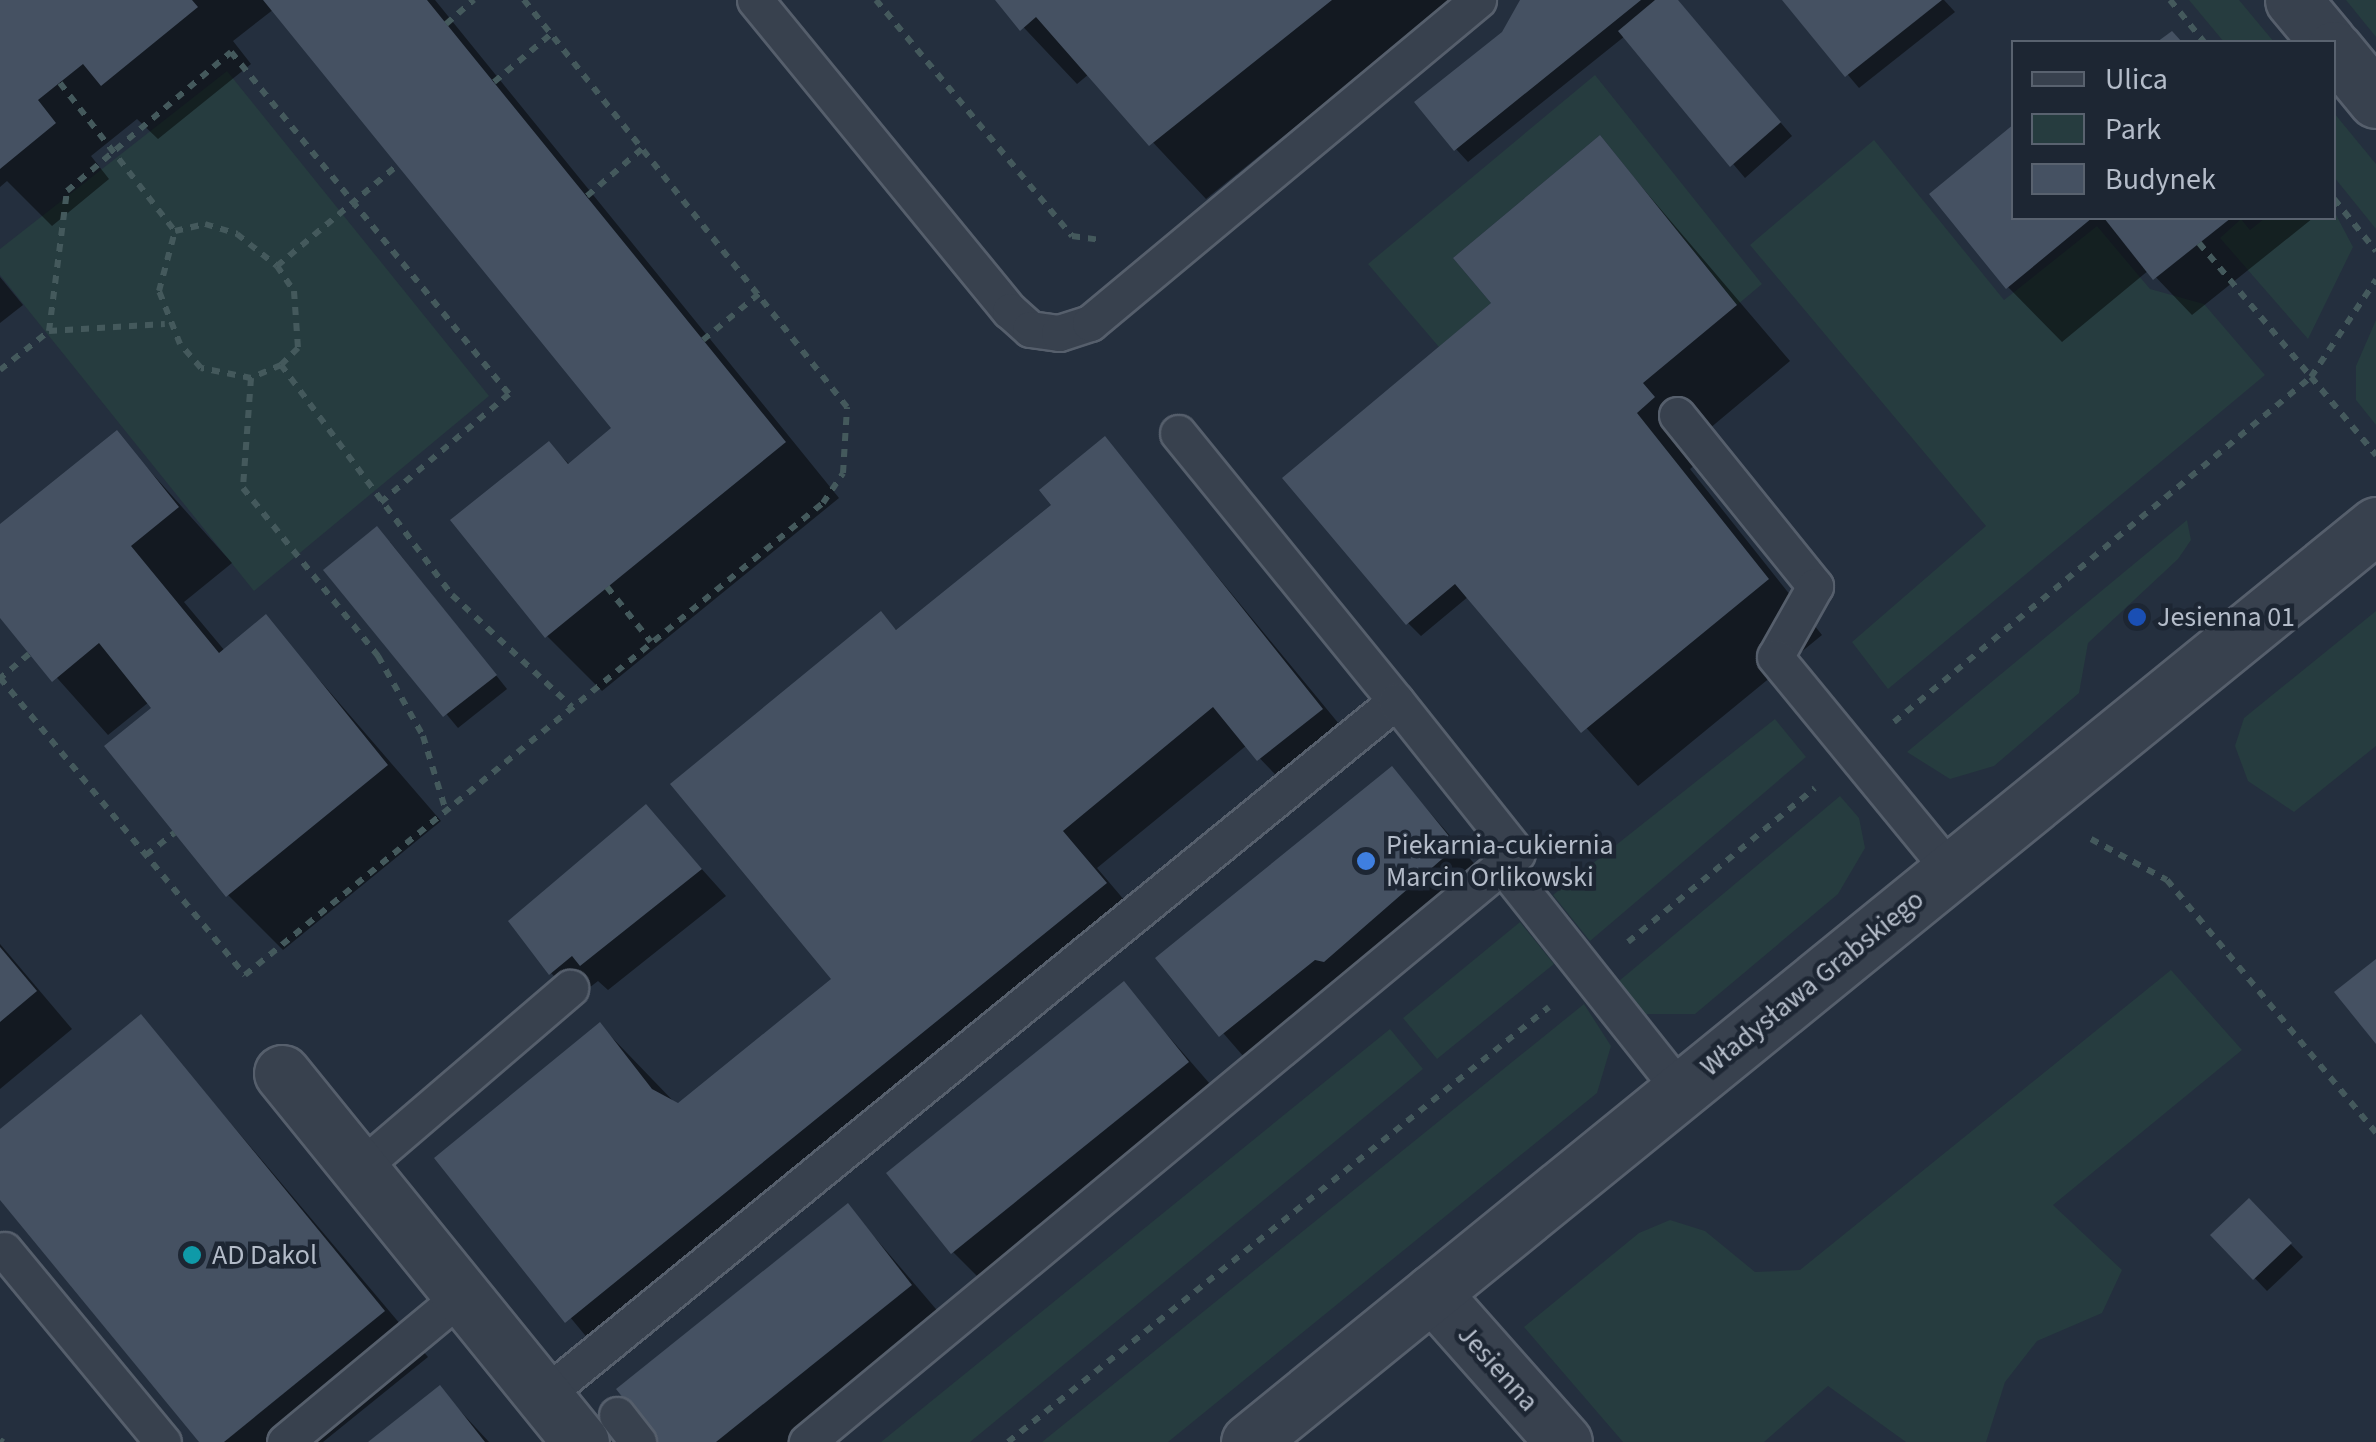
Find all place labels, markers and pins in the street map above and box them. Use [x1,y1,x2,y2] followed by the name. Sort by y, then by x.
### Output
[2157,600,2295,634] place label: Jesienna 01
[2126,606,2148,628] marker: Jesienna 01
[1386,828,1614,894] place label: Piekarnia-cukiernia Marcin Orlikowski
[1355,850,1377,872] marker: Piekarnia-cukiernia Marcin Orlikowski
[212,1238,317,1272] place label: AD Dakol
[181,1244,203,1266] marker: AD Dakol

